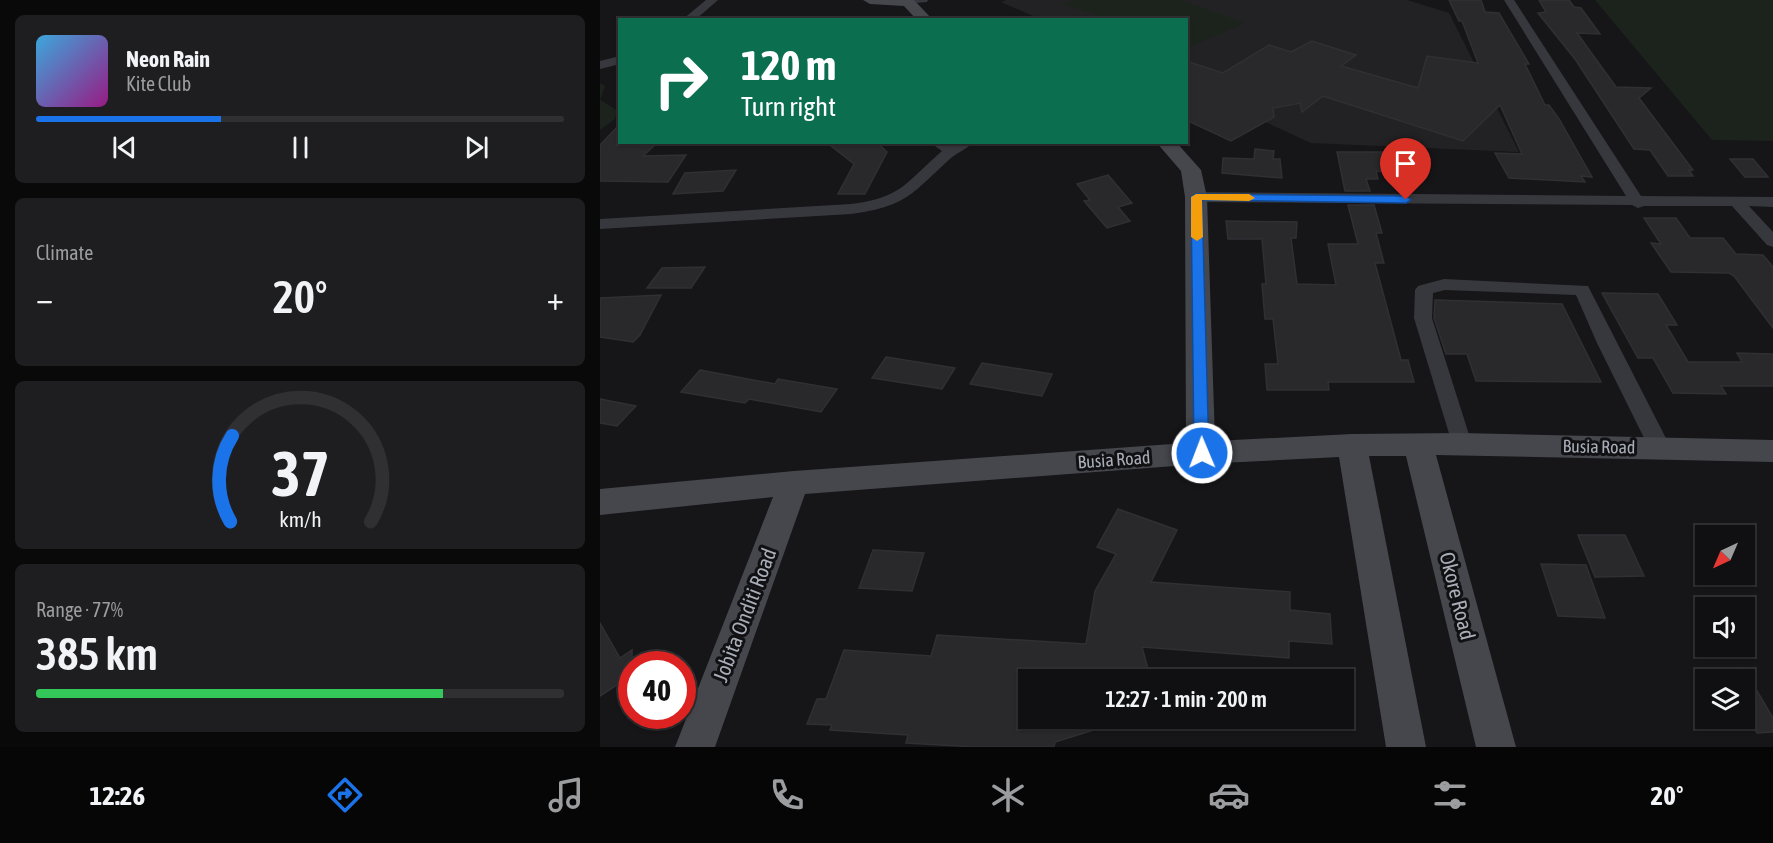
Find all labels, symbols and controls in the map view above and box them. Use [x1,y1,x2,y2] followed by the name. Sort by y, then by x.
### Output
[741,41,836,89] text: 120 m
[642,42,720,120] icon: right
[126,46,210,72] text: Neon Rain
[126,72,191,95] text: Kite Club
[741,91,836,122] text: Turn right
[108,131,141,164] icon: previous
[284,131,317,164] icon: pause
[460,131,493,164] icon: next
[1380,138,1431,200] pin
[1389,147,1422,180] icon: arrive
[36,241,93,264] text: Climate
[273,271,327,323] text: 20°
[36,279,53,317] text: −
[547,279,564,317] text: +
[1170,421,1234,485] position arrow
[1562,435,1636,458] street label: Busia Road
[271,438,329,509] text: 37
[1077,446,1151,473] street label: Busia Road
[279,507,321,532] text: km/h
[1695,525,1755,585] north arrow
[1695,525,1755,729] map controls
[708,544,781,685] street label: Jobita Onditi Road
[1435,549,1480,642] street label: Okore Road
[1695,597,1755,657] button: sound
[36,598,123,621] text: Range · 77%
[36,628,158,680] text: 385 km
[618,651,696,729] speed limit sign: 40
[1695,669,1755,729] button: layers
[1105,686,1267,712] text: 12:27 · 1 min · 200 m
[324,774,366,816] icon: directions
[545,774,587,816] icon: music
[766,774,808,816] icon: phone
[987,774,1029,816] icon: climate
[1208,774,1250,816] icon: car
[1429,774,1471,816] icon: filters
[90,780,145,811] text: 12:26
[1651,780,1683,811] text: 20°

